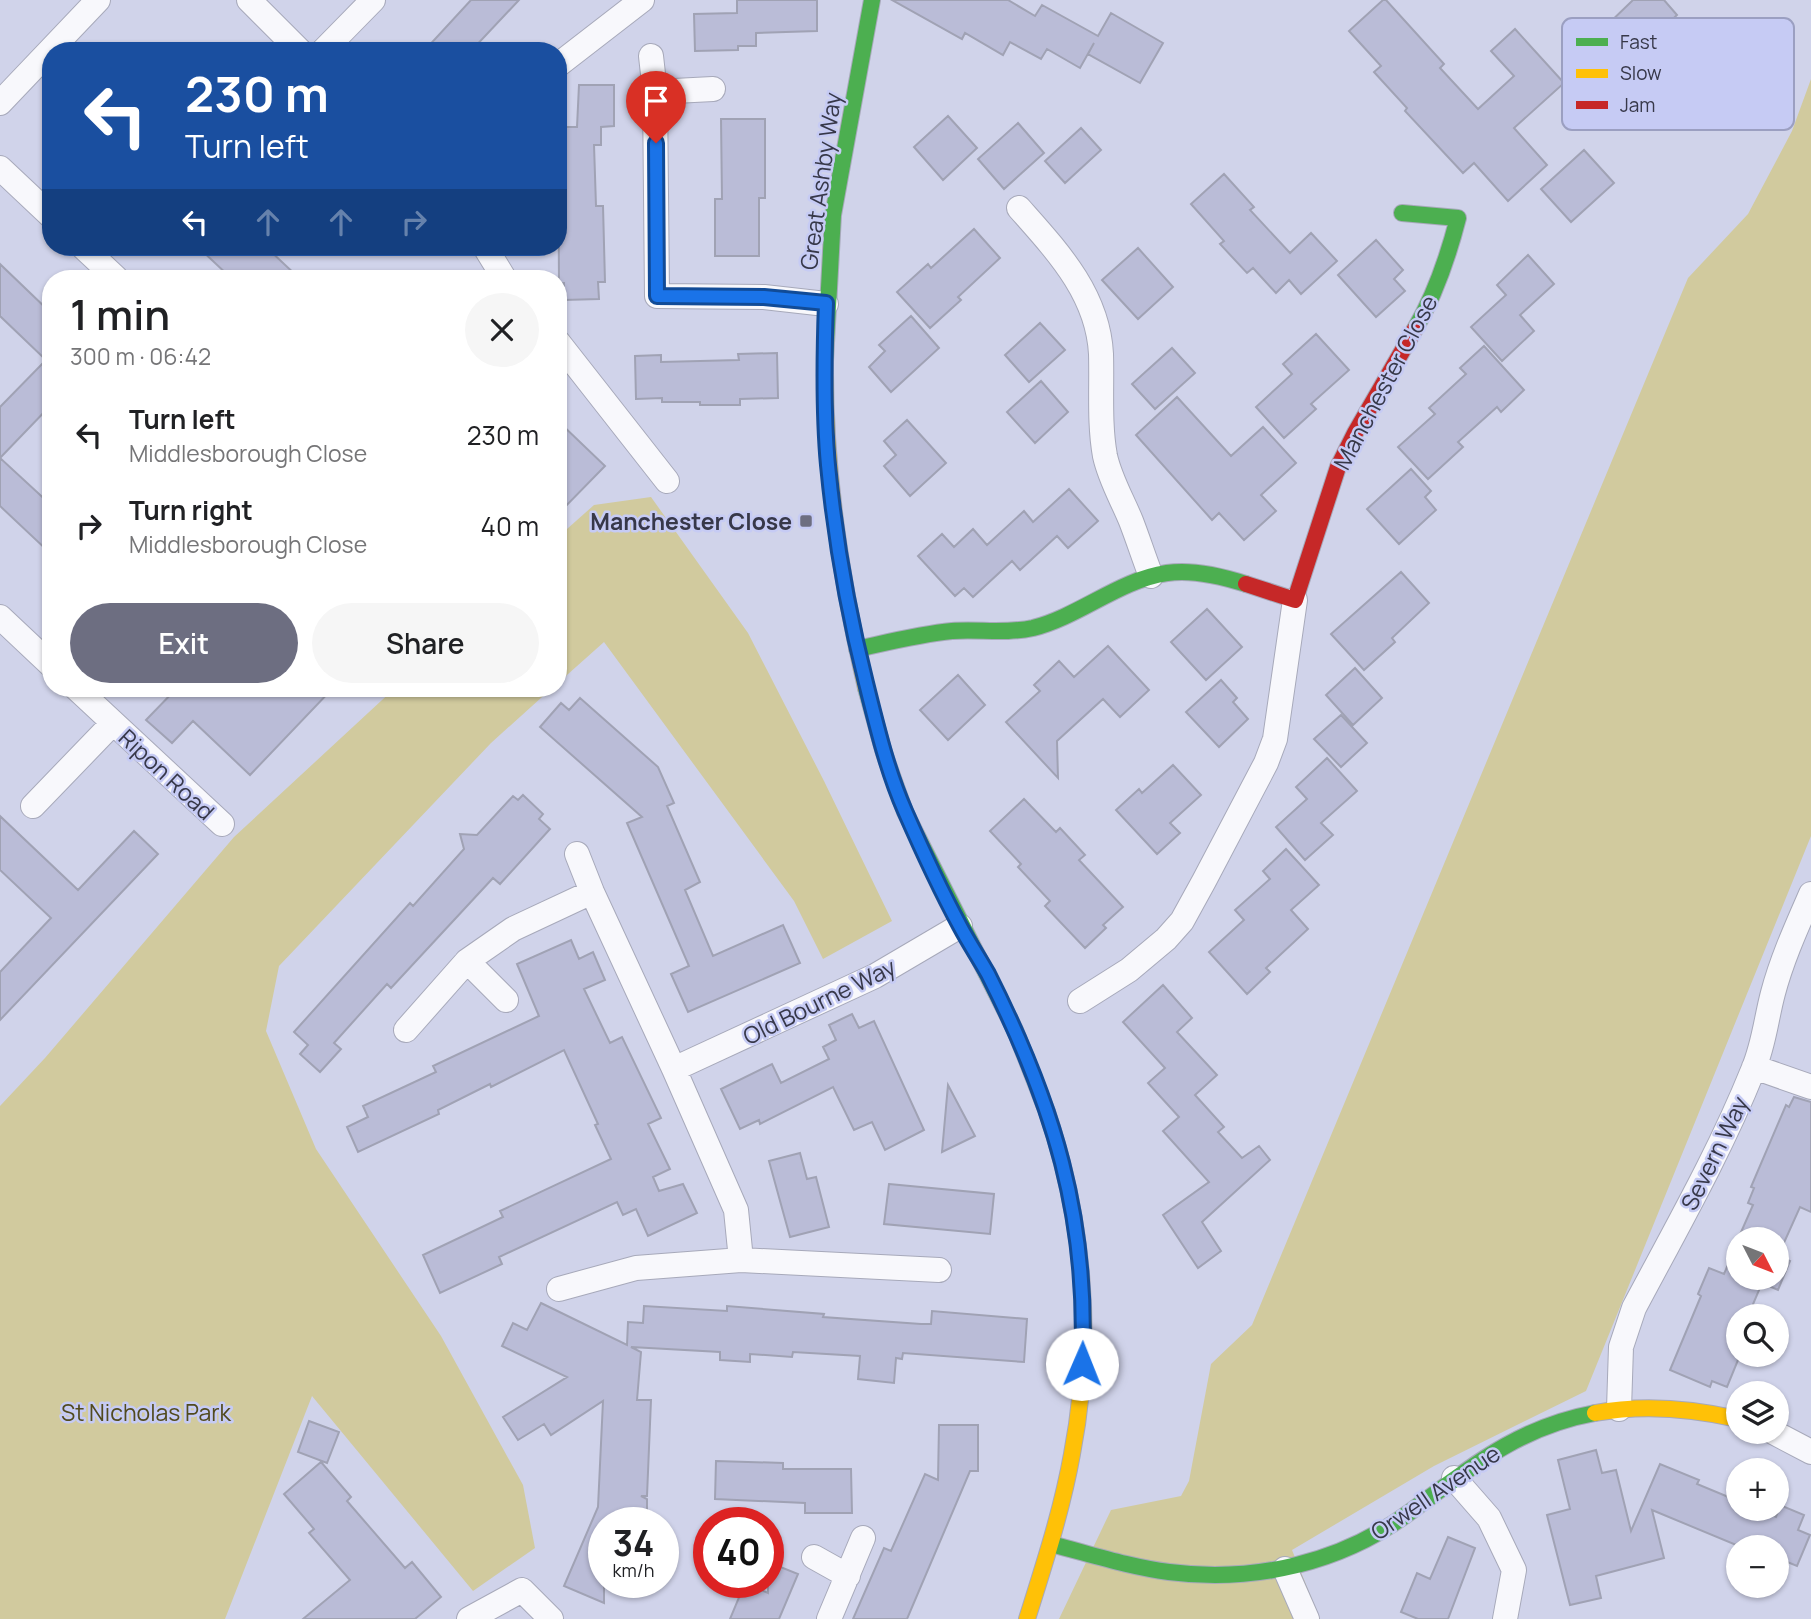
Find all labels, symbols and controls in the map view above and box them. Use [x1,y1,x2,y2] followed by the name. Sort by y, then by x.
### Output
[1562,18,1794,130] legend
[1620,29,1657,55] text: Fast
[185,60,329,127] text: 230 m
[1620,60,1662,86] text: Slow
[70,70,161,161] icon: left
[626,71,686,143] pin
[637,82,675,120] icon: arrive
[792,90,848,272] street label: Great Ashby Way
[1620,92,1655,118] text: Jam
[185,124,309,168] text: Turn left
[176,203,214,241] icon: left
[249,203,287,241] icon: ahead
[322,203,360,241] icon: ahead
[395,203,433,241] icon: right
[70,285,170,343] text: 1 min
[1325,289,1445,475] street label: Manchester Close
[465,293,539,367] button: close
[70,340,211,372] text: 300 m · 06:42
[129,401,236,437] text: Turn left
[70,416,108,454] icon: left
[467,417,539,453] text: 230 m
[129,437,367,469] text: Middlesborough Close
[129,492,253,528] text: Turn right
[590,505,792,537] place label: Manchester Close
[70,507,108,545] icon: right
[481,508,539,544] text: 40 m
[798,513,814,529] marker: Manchester Close
[129,528,367,560] text: Middlesborough Close
[70,603,298,683] button: Exit
[312,603,539,683] button: Share
[112,721,222,827] street label: Ripon Road
[737,950,901,1052] street label: Old Bourne Way
[1673,1091,1755,1215] street label: Severn Way
[1726,1227,1788,1290] north arrow
[1726,1227,1789,1598] map controls
[1726,1304,1789,1367] button: search
[1045,1327,1119,1401] position arrow
[1726,1381,1789,1444] button: layers
[61,1396,231,1428] park label: St Nicholas Park
[1364,1437,1506,1547] street label: Orwell Avenue
[1726,1458,1789,1521] button: +
[693,1507,784,1598] speed limit sign: 40
[613,1519,654,1567] text: 34
[1726,1535,1789,1598] button: −
[613,1558,654,1582] text: km/h

